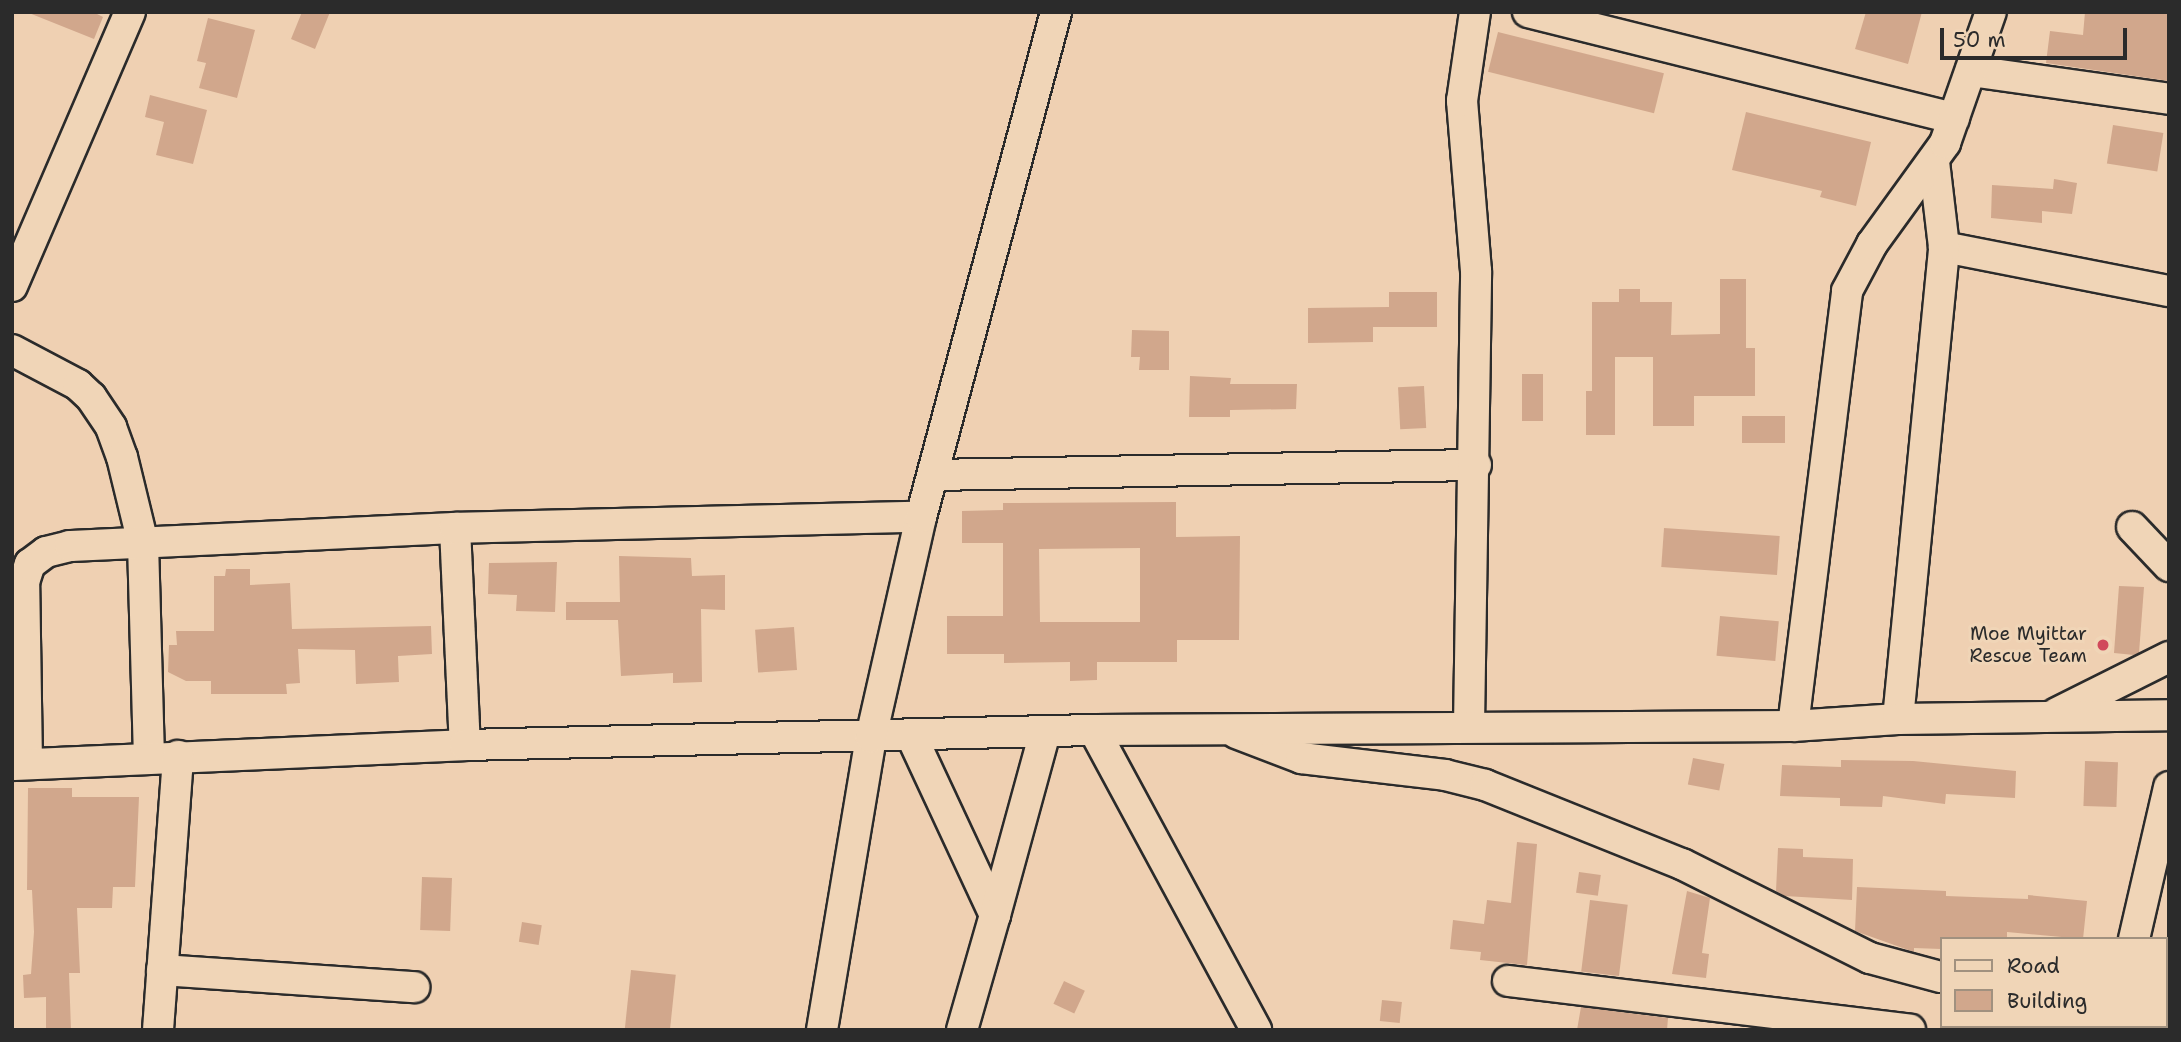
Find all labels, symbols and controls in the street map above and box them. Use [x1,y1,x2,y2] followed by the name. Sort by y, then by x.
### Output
[1943,14,2130,58] scale bar
[1953,26,2006,54] text: 50 m
[1970,623,2087,667] place label: Moe Myittar Rescue Team
[2093,635,2113,655] marker: Moe Myittar Rescue Team
[1940,937,2167,1028] legend
[2007,952,2060,980] text: Road
[2007,987,2087,1015] text: Building

